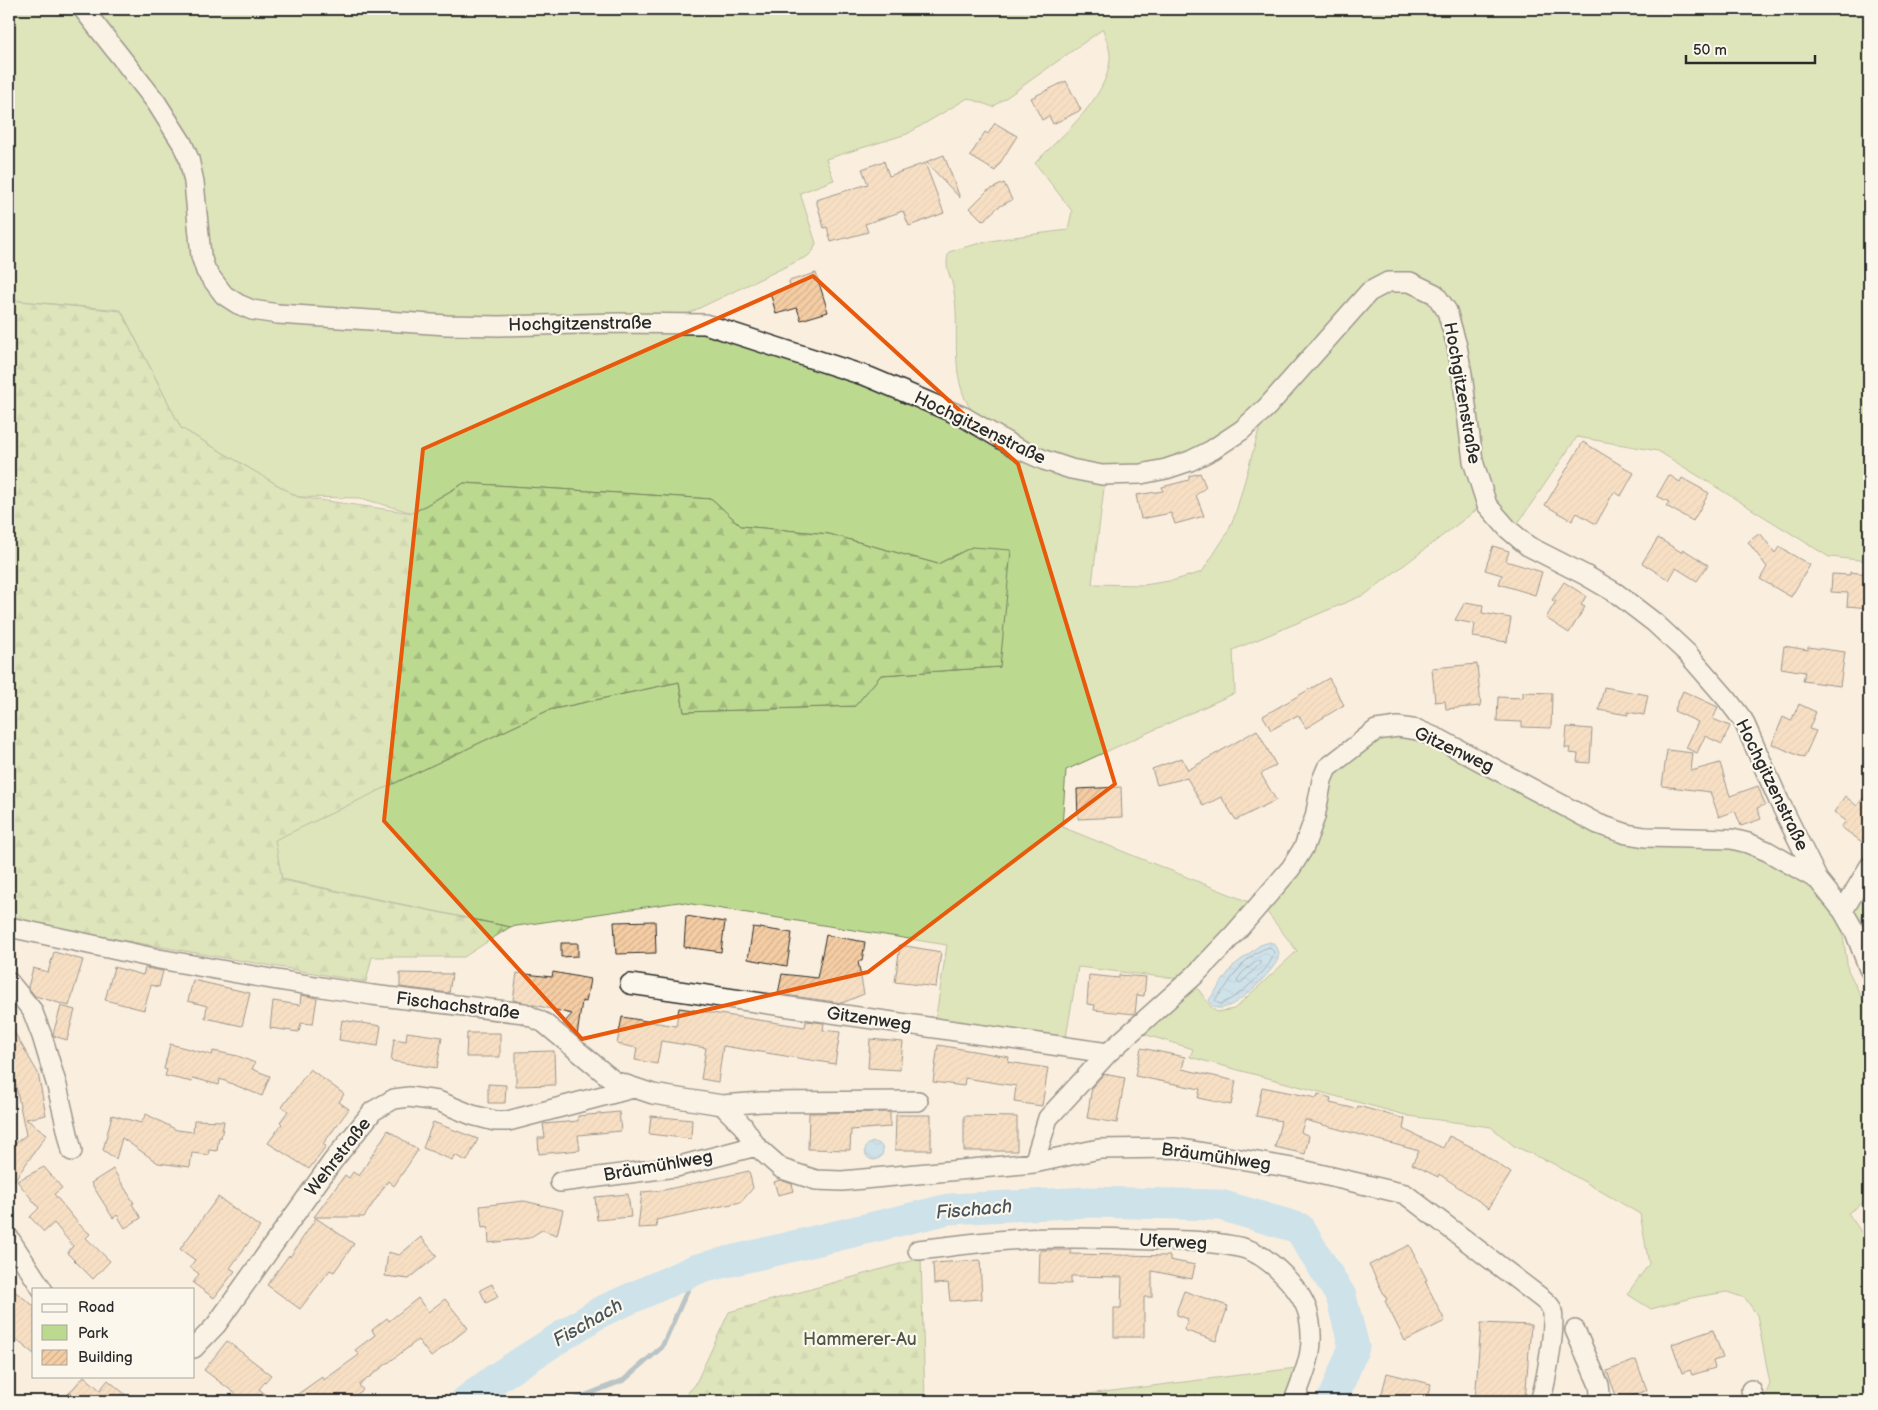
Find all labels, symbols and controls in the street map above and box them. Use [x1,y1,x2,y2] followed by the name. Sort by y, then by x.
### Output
[1686,32,1814,64] scale bar
[1693,41,1727,60] text: 50 m
[508,312,652,336] street label: Hochgitzenstraße
[1439,320,1485,466] street label: Hochgitzenstraße
[911,387,1049,469] street label: Hochgitzenstraße
[1731,716,1813,854] street label: Hochgitzenstraße
[1411,722,1497,778] street label: Gitzenweg
[395,988,521,1024] street label: Fischachstraße
[825,1003,913,1035] street label: Gitzenweg
[301,1113,375,1201] street label: Wehrstraße
[1160,1139,1272,1175] street label: Bräumühlweg
[602,1146,714,1186] street label: Bräumühlweg
[935,1195,1013,1225] water label: Fischach
[1138,1230,1208,1254] street label: Uferweg
[32,1288,195,1378] legend
[549,1294,627,1352] water label: Fischach
[78,1298,114,1317] text: Road
[78,1324,109,1343] text: Park
[803,1329,917,1350] park label: Hammerer-Au
[78,1348,133,1367] text: Building

